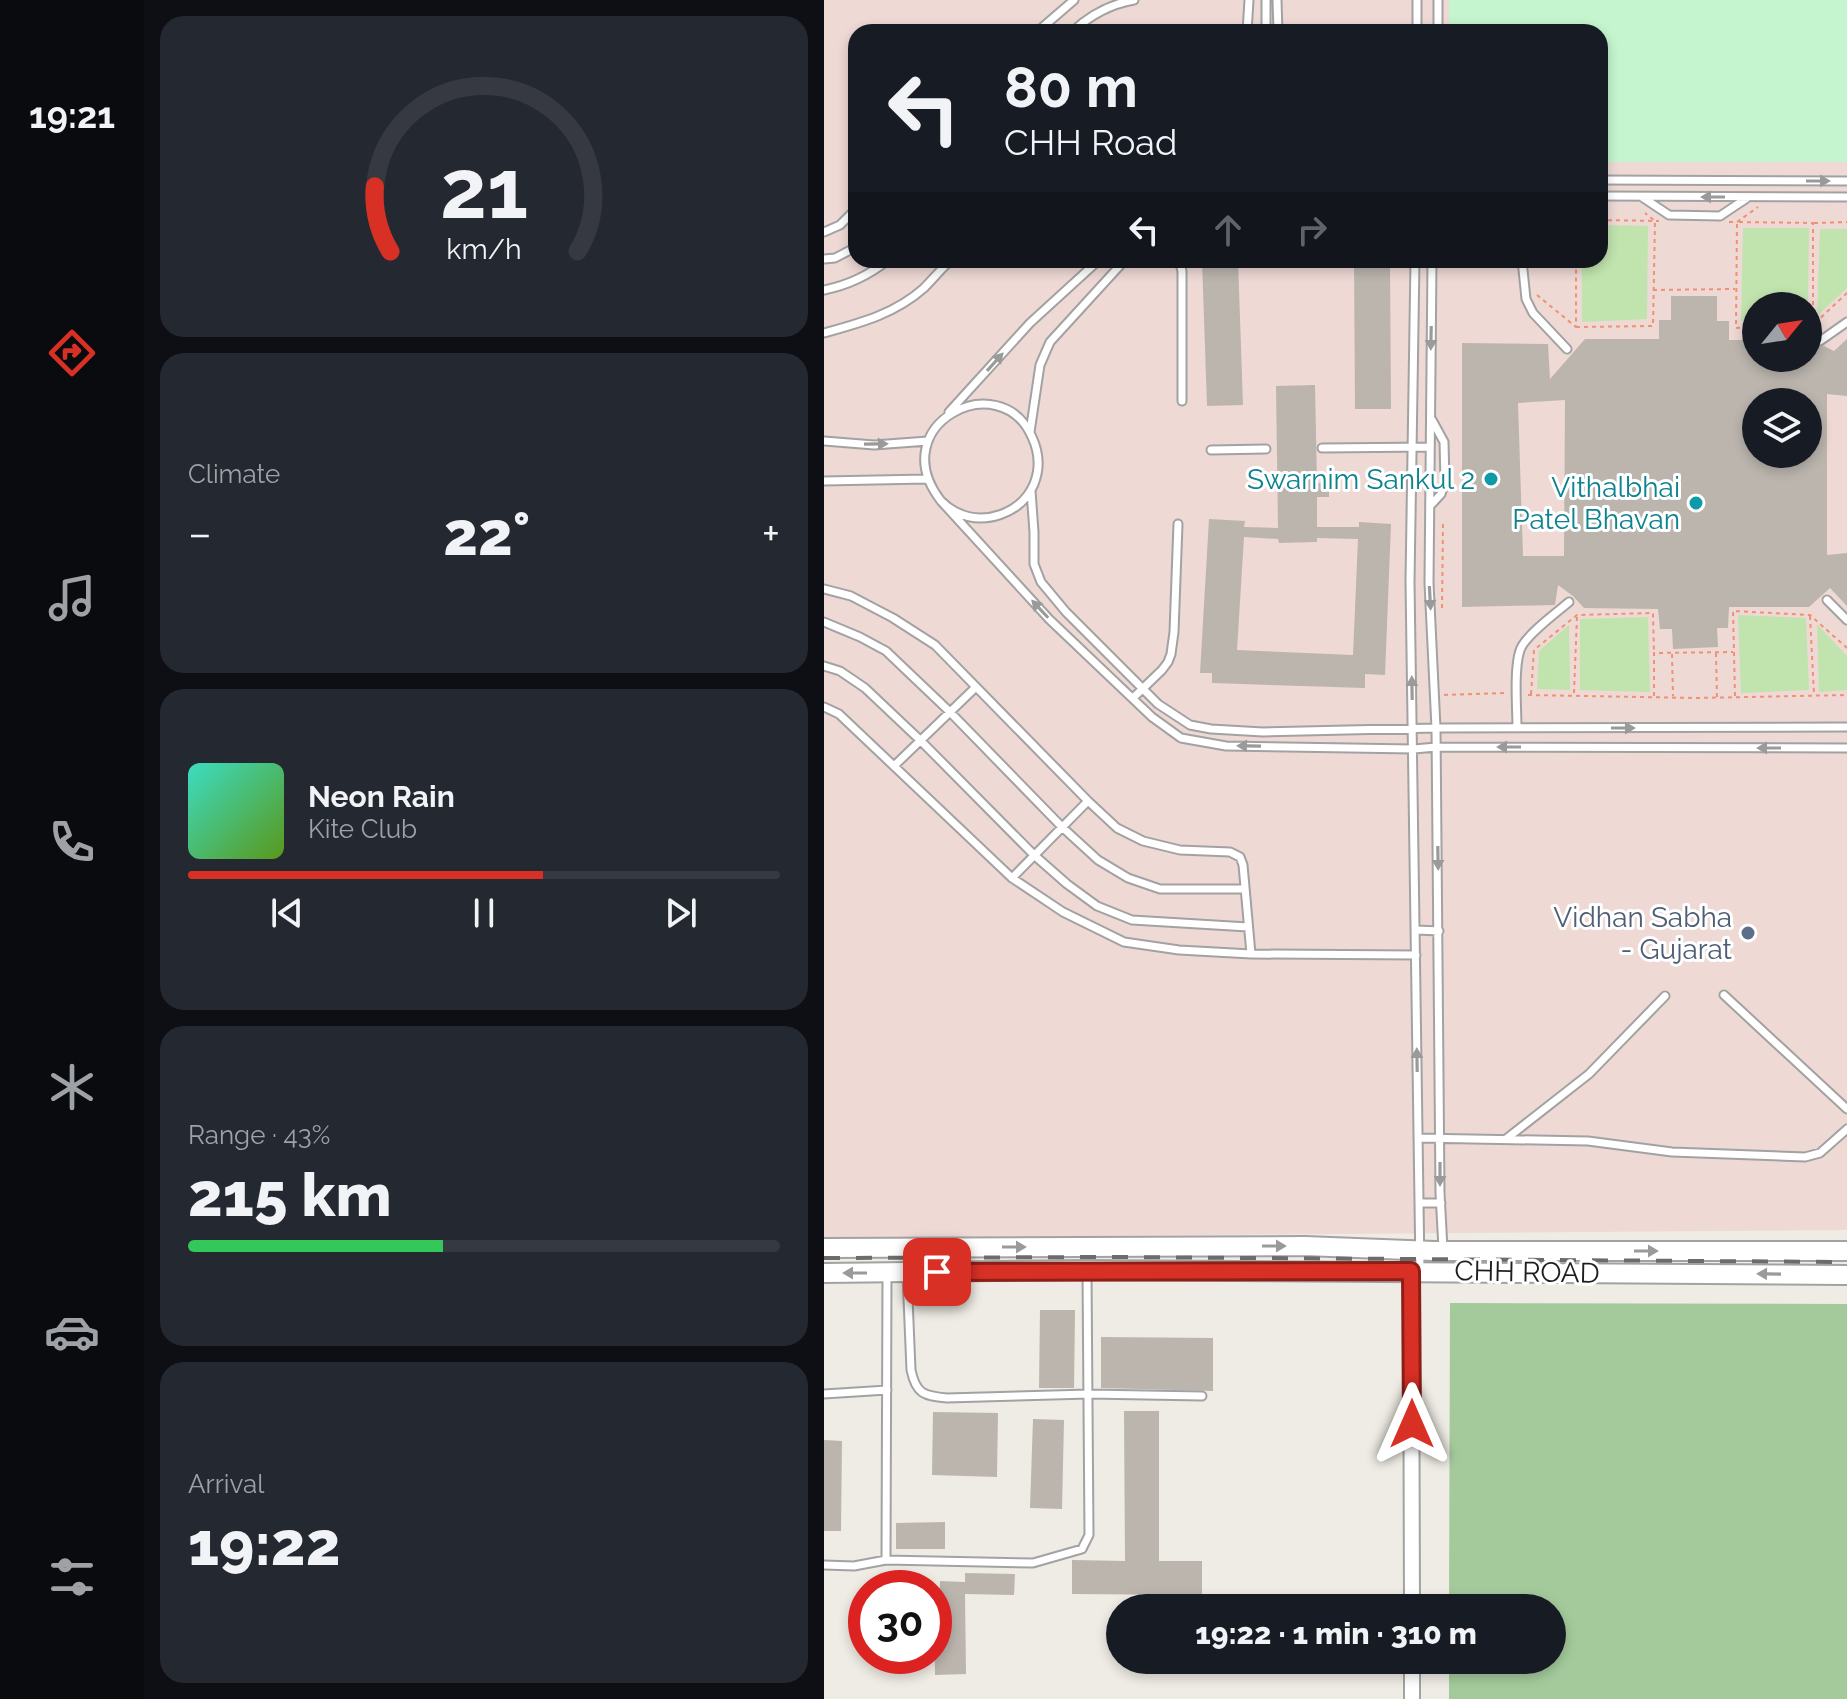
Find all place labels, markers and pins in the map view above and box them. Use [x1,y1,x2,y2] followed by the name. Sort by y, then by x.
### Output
[1247,463,1475,496] place label: Swarnim Sankul 2
[1482,470,1500,488] marker: Swarnim Sankul 2
[1512,471,1680,536] place label: Vithalbhai Patel Bhavan
[1687,494,1705,512] marker: Vithalbhai Patel Bhavan
[1553,901,1733,966] place label: Vidhan Sabha - Gujarat
[1739,924,1757,942] marker: Vidhan Sabha - Gujarat
[903,1238,971,1306] pin

